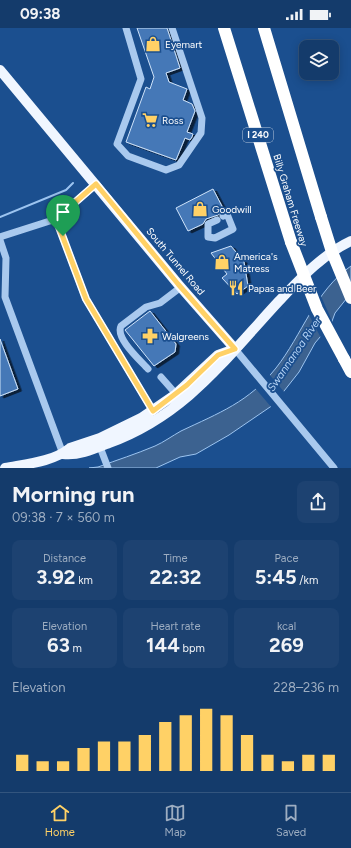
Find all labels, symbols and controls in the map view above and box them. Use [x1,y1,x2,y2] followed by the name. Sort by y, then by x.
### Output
[20,5,60,23] text: 09:38
[144,35,162,53] shop icon: Eyemart
[165,38,203,51] place label: Eyemart
[299,40,339,80] map controls
[299,40,339,80] button: layers
[141,111,159,129] supermarket icon: Ross
[162,114,184,127] place label: Ross
[243,128,273,142] road number: I 240
[270,152,311,249] street label: Billy Graham Freeway
[46,195,80,236] pin
[191,200,209,218] shop icon: Goodwill
[52,201,74,223] icon: arrive
[212,203,252,216] place label: Goodwill
[144,225,208,298] street label: South Tunnel Road
[234,250,278,275] place label: America's Matress
[213,253,231,271] shop icon: America's Matress
[227,279,245,297] restaurant icon: Papas and Beer
[248,282,317,295] place label: Papas and Beer
[265,314,325,394] water label: Swannanoa River
[141,327,159,345] pharmacy icon: Walgreens
[162,330,209,343] place label: Walgreens
[12,481,135,508] text: Morning run
[297,481,339,523] button: share
[12,510,115,525] text: 09:38 · 7 × 560 m
[43,552,86,565] text: Distance
[164,552,188,565] text: Time
[275,552,298,565] text: Pace
[36,565,75,589] text: 3.92
[150,565,201,589] text: 22:32
[255,565,297,589] text: 5:45
[75,574,93,587] text: km
[297,574,318,587] text: /km
[42,620,87,633] text: Elevation
[151,620,200,633] text: Heart rate
[277,620,296,633] text: kcal
[47,633,70,657] text: 63
[146,633,180,657] text: 144
[269,633,304,657] text: 269
[70,642,82,655] text: m
[180,642,205,655] text: bpm
[12,680,65,695] text: Elevation
[273,680,339,695] text: 228–236 m
[45,802,75,839] tab: Home
[164,802,186,839] tab: Map
[276,802,306,839] tab: Saved

